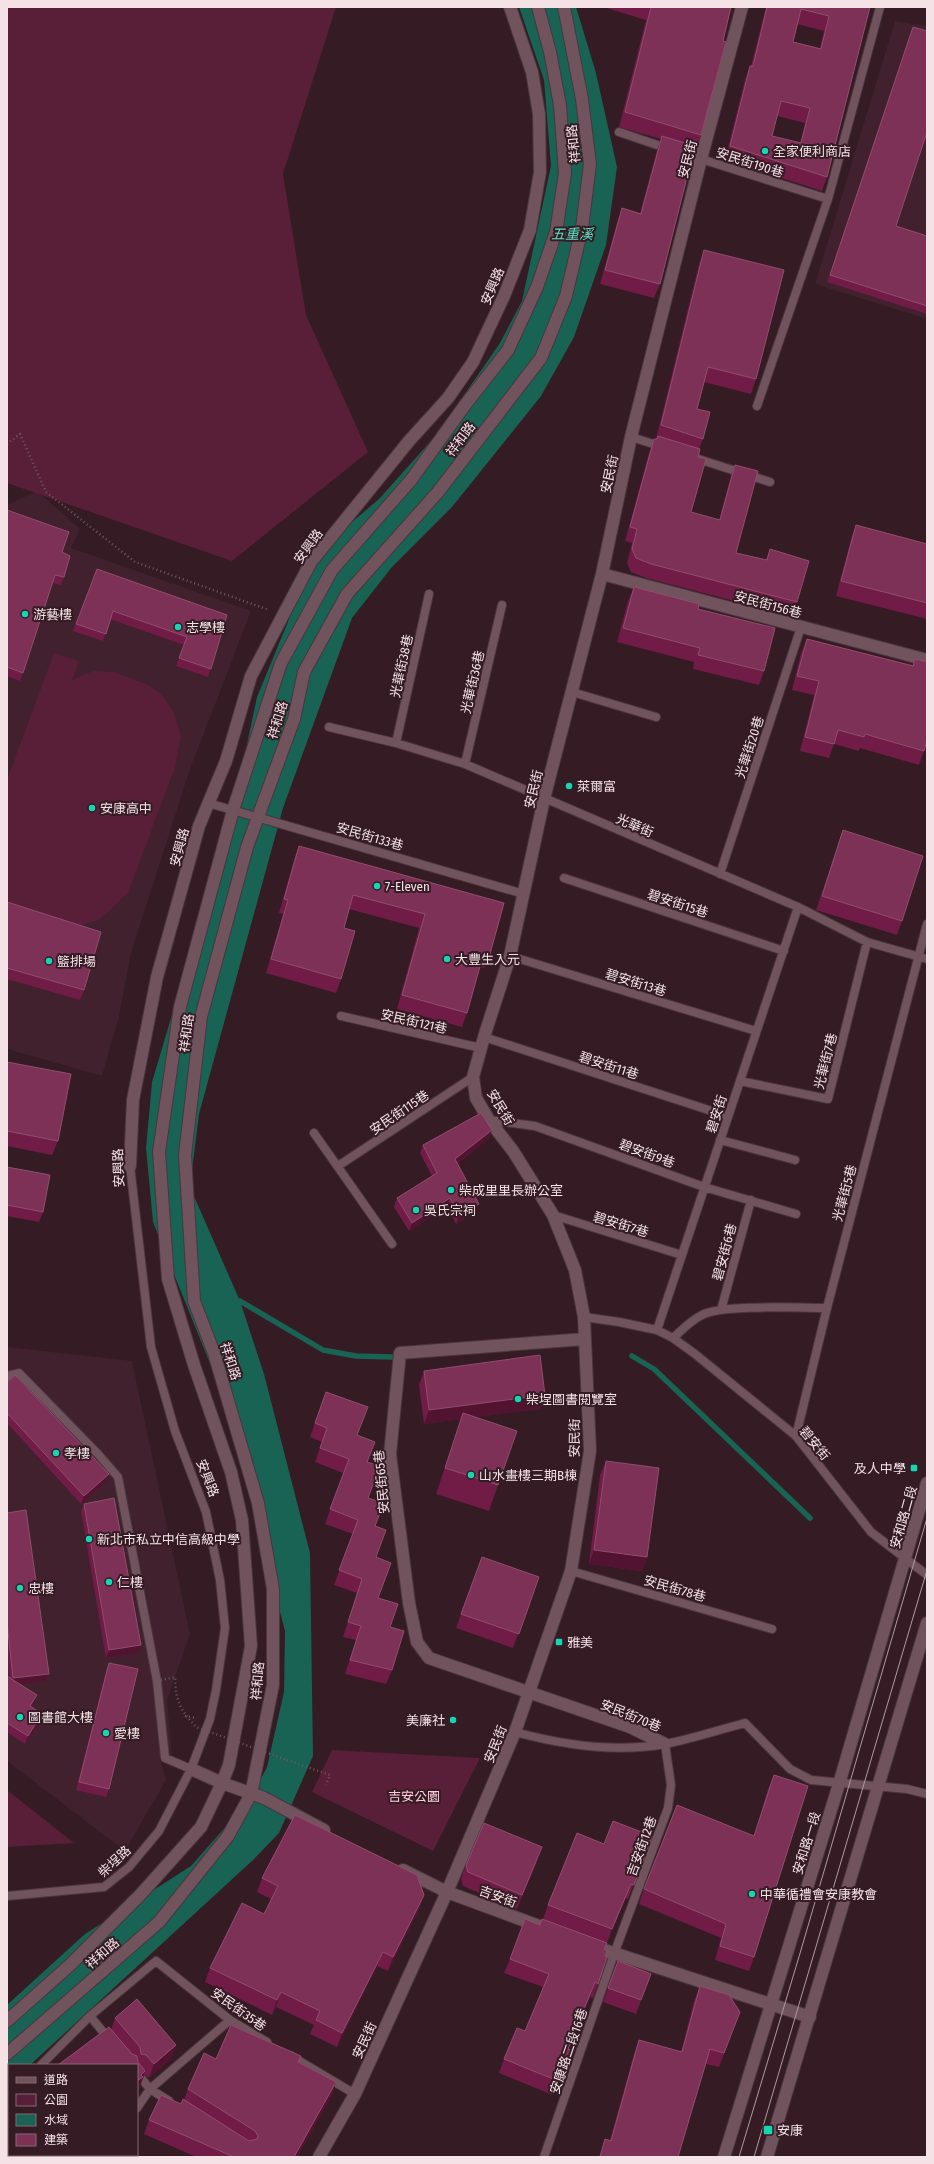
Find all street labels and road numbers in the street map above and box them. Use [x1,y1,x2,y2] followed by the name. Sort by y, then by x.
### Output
[564,124,583,164] street label: 祥和路
[675,138,700,180] street label: 安民街
[714,145,786,180] street label: 安民街190巷
[478,265,507,307] street label: 安興路
[443,419,478,459] street label: 祥和路
[598,453,621,495] street label: 安民街
[291,526,326,566] street label: 安興路
[732,588,803,621] street label: 安民街156巷
[387,633,416,699] street label: 光華街38巷
[458,649,487,715] street label: 光華街36巷
[265,699,290,741] street label: 祥和路
[732,714,767,780] street label: 光華街20巷
[521,768,545,810] street label: 安民街
[614,811,656,840] street label: 光華街
[335,820,405,853] street label: 安民街133巷
[167,826,192,868] street label: 安興路
[646,887,710,920] street label: 碧安街15巷
[604,966,668,999] street label: 碧安街13巷
[379,1007,449,1036] street label: 安民街121巷
[176,1013,197,1053] street label: 祥和路
[811,1032,840,1091] street label: 光華街7巷
[577,1049,641,1082] street label: 碧安街11巷
[367,1087,432,1138] street label: 安民街115巷
[484,1087,517,1128] street label: 安民街
[703,1093,730,1135] street label: 碧安街
[617,1136,677,1170] street label: 碧安街9巷
[110,1148,127,1188] street label: 安興路
[830,1163,859,1223] street label: 光華街5巷
[591,1209,650,1240] street label: 碧安街7巷
[710,1222,739,1282] street label: 碧安街6巷
[217,1340,244,1382] street label: 祥和路
[567,1418,582,1458] street label: 安民街
[796,1424,833,1463] street label: 碧安街
[371,1449,392,1515] street label: 安民街65巷
[194,1457,222,1499] street label: 安興路
[887,1484,920,1550] street label: 安和路二段
[642,1573,707,1604] street label: 安民街78巷
[248,1661,267,1701] street label: 祥和路
[598,1697,663,1734] street label: 安民街70巷
[481,1723,510,1765] street label: 安民街
[790,1810,823,1876] street label: 安和路一段
[624,1814,659,1878] street label: 吉安街12巷
[95,1843,134,1880] street label: 柴埕路
[477,1883,519,1910] street label: 吉安街
[83,1935,122,1972] street label: 祥和路
[208,1985,269,2034] street label: 安民街35巷
[547,2006,590,2096] street label: 安康路二段16巷
[349,2019,379,2061] street label: 安民街

